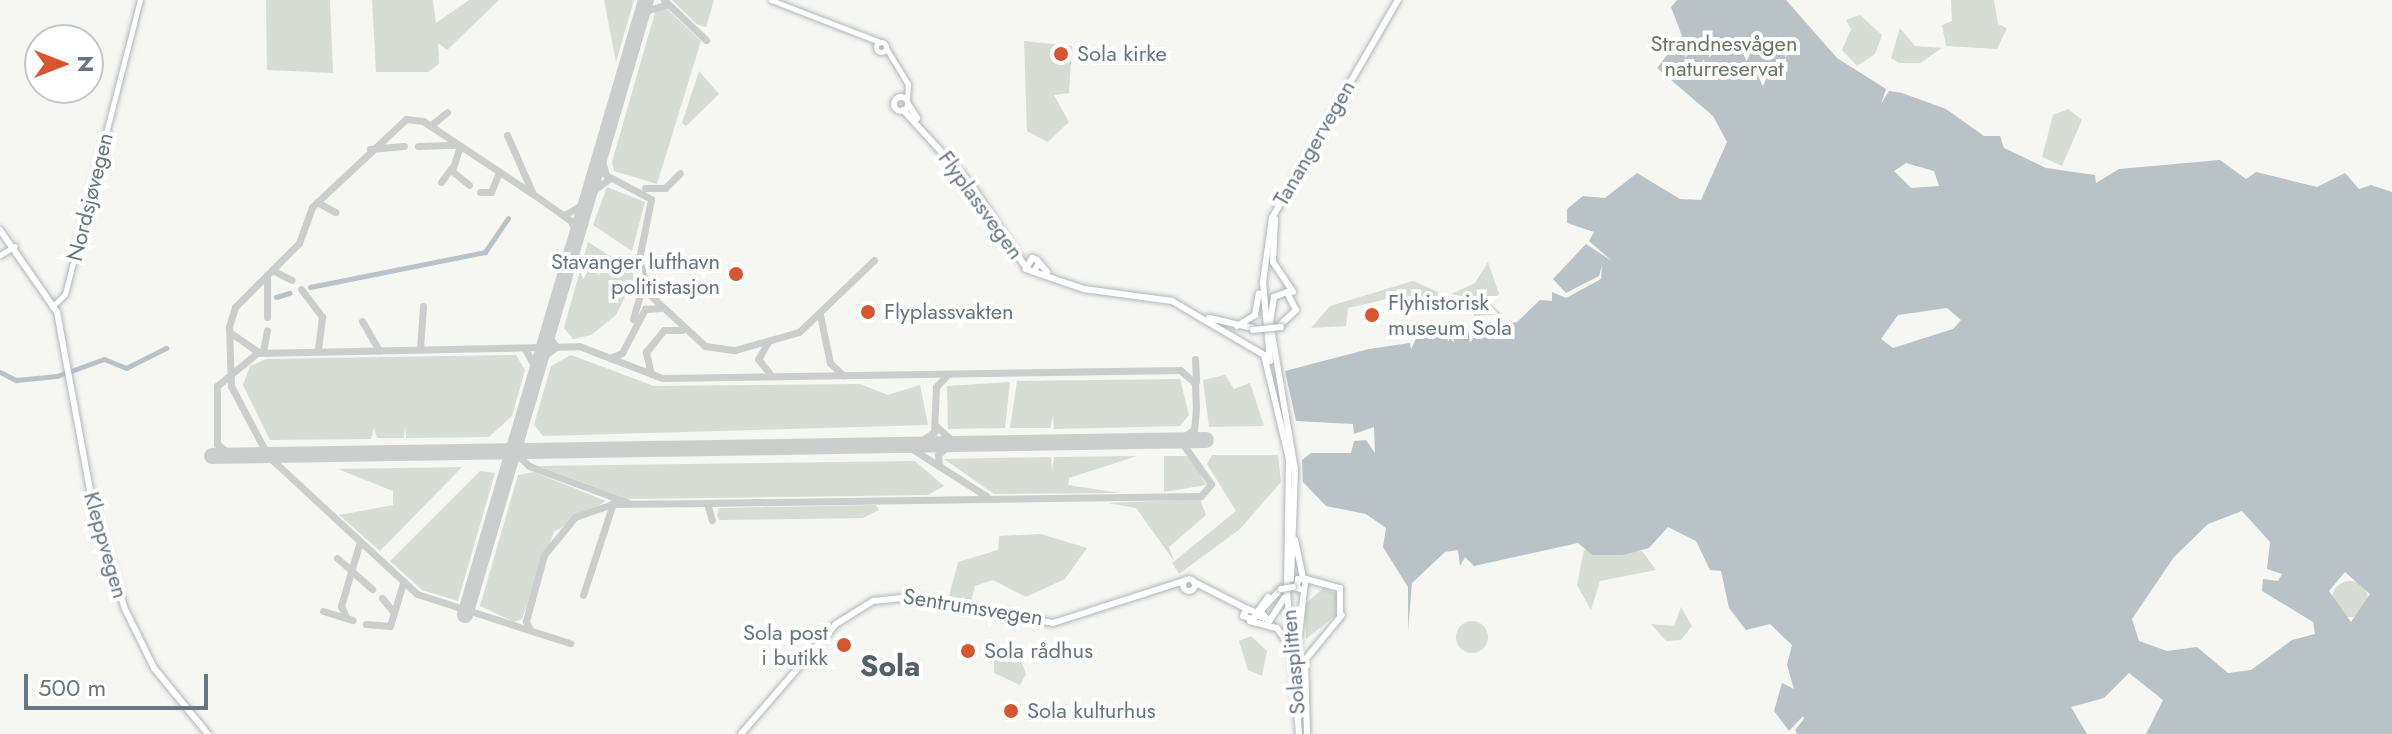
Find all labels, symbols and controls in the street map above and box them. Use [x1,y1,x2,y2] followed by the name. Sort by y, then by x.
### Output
[24,24,104,104] north arrow
[1651,30,1797,82] park label: Strandnesvågen naturreservat
[1077,41,1167,67] place label: Sola kirke
[1052,45,1070,63] marker: Sola kirke
[70,55,102,73] text: N
[1267,76,1361,210] street label: Tanangervegen
[61,130,119,264] street label: Nordsjøvegen
[933,146,1029,264] street label: Flyplassvegen
[551,248,720,300] place label: Stavanger lufthavn politistasjon
[727,265,745,283] marker: Stavanger lufthavn politistasjon
[1388,289,1512,340] place label: Flyhistorisk museum Sola
[884,299,1014,325] place label: Flyplassvakten
[859,303,877,321] marker: Flyplassvakten
[1363,306,1381,324] marker: Flyhistorisk museum Sola
[78,489,134,601] street label: Kleppvegen
[901,583,1045,631] street label: Sentrumsvegen
[1275,608,1311,716] street label: Solasplitten
[743,619,828,670] place label: Sola post i butikk
[835,636,853,654] marker: Sola post i butikk
[984,638,1093,664] place label: Sola rådhus
[959,642,977,660] marker: Sola rådhus
[860,648,920,684] district label: Sola
[28,658,212,708] scale bar
[38,670,106,705] text: 500 m
[1027,698,1156,724] place label: Sola kulturhus
[1002,702,1020,720] marker: Sola kulturhus

